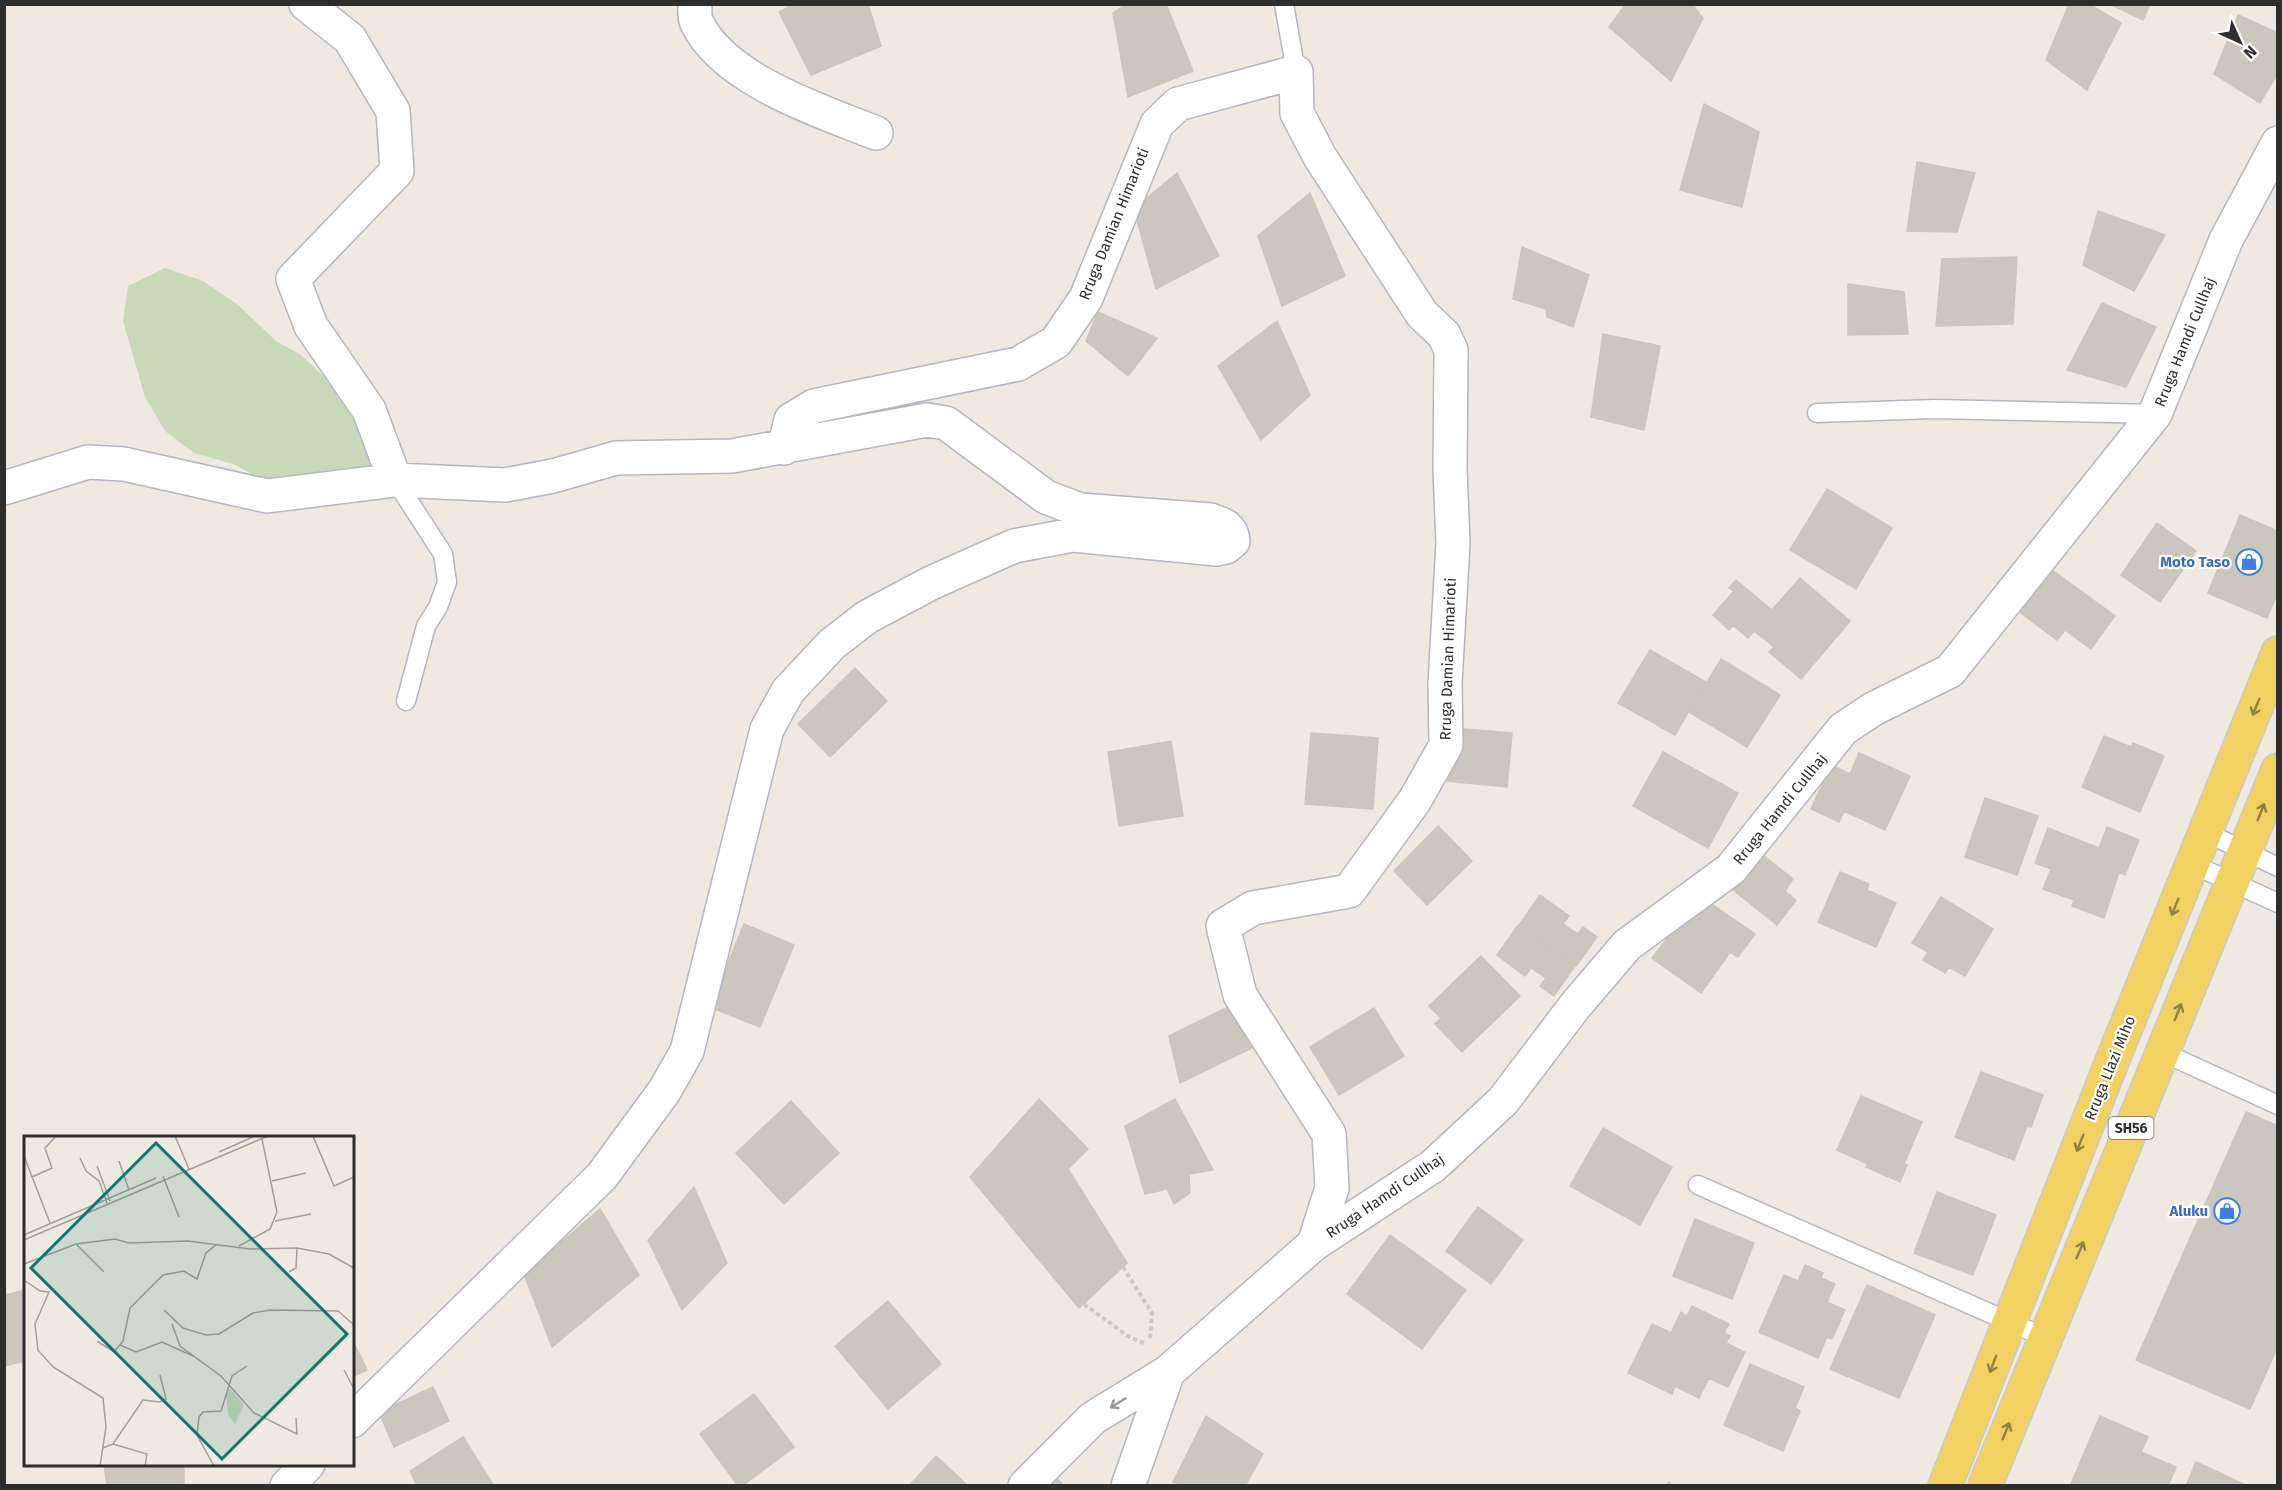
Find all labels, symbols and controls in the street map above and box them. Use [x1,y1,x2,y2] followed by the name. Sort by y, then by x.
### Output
[2210,12,2270,72] north arrow
[2240,42,2261,63] text: N
[1075,145,1153,303] street label: Rruga Damian Himarioti
[2151,275,2219,409] street label: Rruga Hamdi Cullhaj
[2234,547,2264,577] shop icon: Moto Taso
[2160,553,2230,571] place label: Moto Taso
[1436,577,1460,741] street label: Rruga Damian Himarioti
[2249,697,2260,716] one-way arrow
[1729,750,1831,868] street label: Rruga Hamdi Cullhaj
[2256,804,2267,822] one-way arrow
[2169,897,2180,916] one-way arrow
[2173,1003,2184,1022] one-way arrow
[2081,1013,2139,1123] street label: Rruga Llazi Miho
[2108,1117,2154,1139] road number: SH56
[2074,1133,2085,1152] one-way arrow
[24,1136,354,1466] inset map
[1323,1150,1447,1242] street label: Rruga Hamdi Cullhaj
[2212,1196,2242,1226] shop icon: Aluku
[2168,1202,2208,1220] place label: Aluku
[2075,1242,2086,1260] one-way arrow
[1987,1354,1998,1372] one-way arrow
[1110,1397,1127,1409] one-way arrow
[2001,1422,2012,1441] one-way arrow

